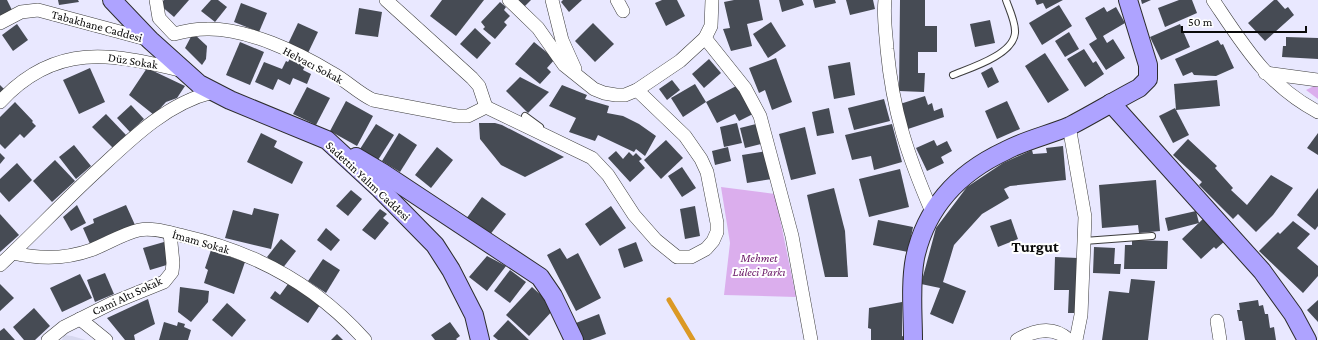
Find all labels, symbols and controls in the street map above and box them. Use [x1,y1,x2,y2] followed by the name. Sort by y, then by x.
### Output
[50,7,144,45] street label: Tabakhane Caddesi
[1182,8,1306,34] scale bar
[1188,15,1213,29] text: 50 m
[280,43,346,87] street label: Helvacı Sokak
[107,50,159,72] street label: Düz Sokak
[323,138,413,224] street label: Sadettin Yalım Caddesi
[171,227,232,257] street label: İmam Sokak
[1011,238,1059,255] district label: Turgut
[732,251,786,279] park label: Mehmet Lüleci Parkı
[90,274,164,318] street label: Cami Altı Sokak

